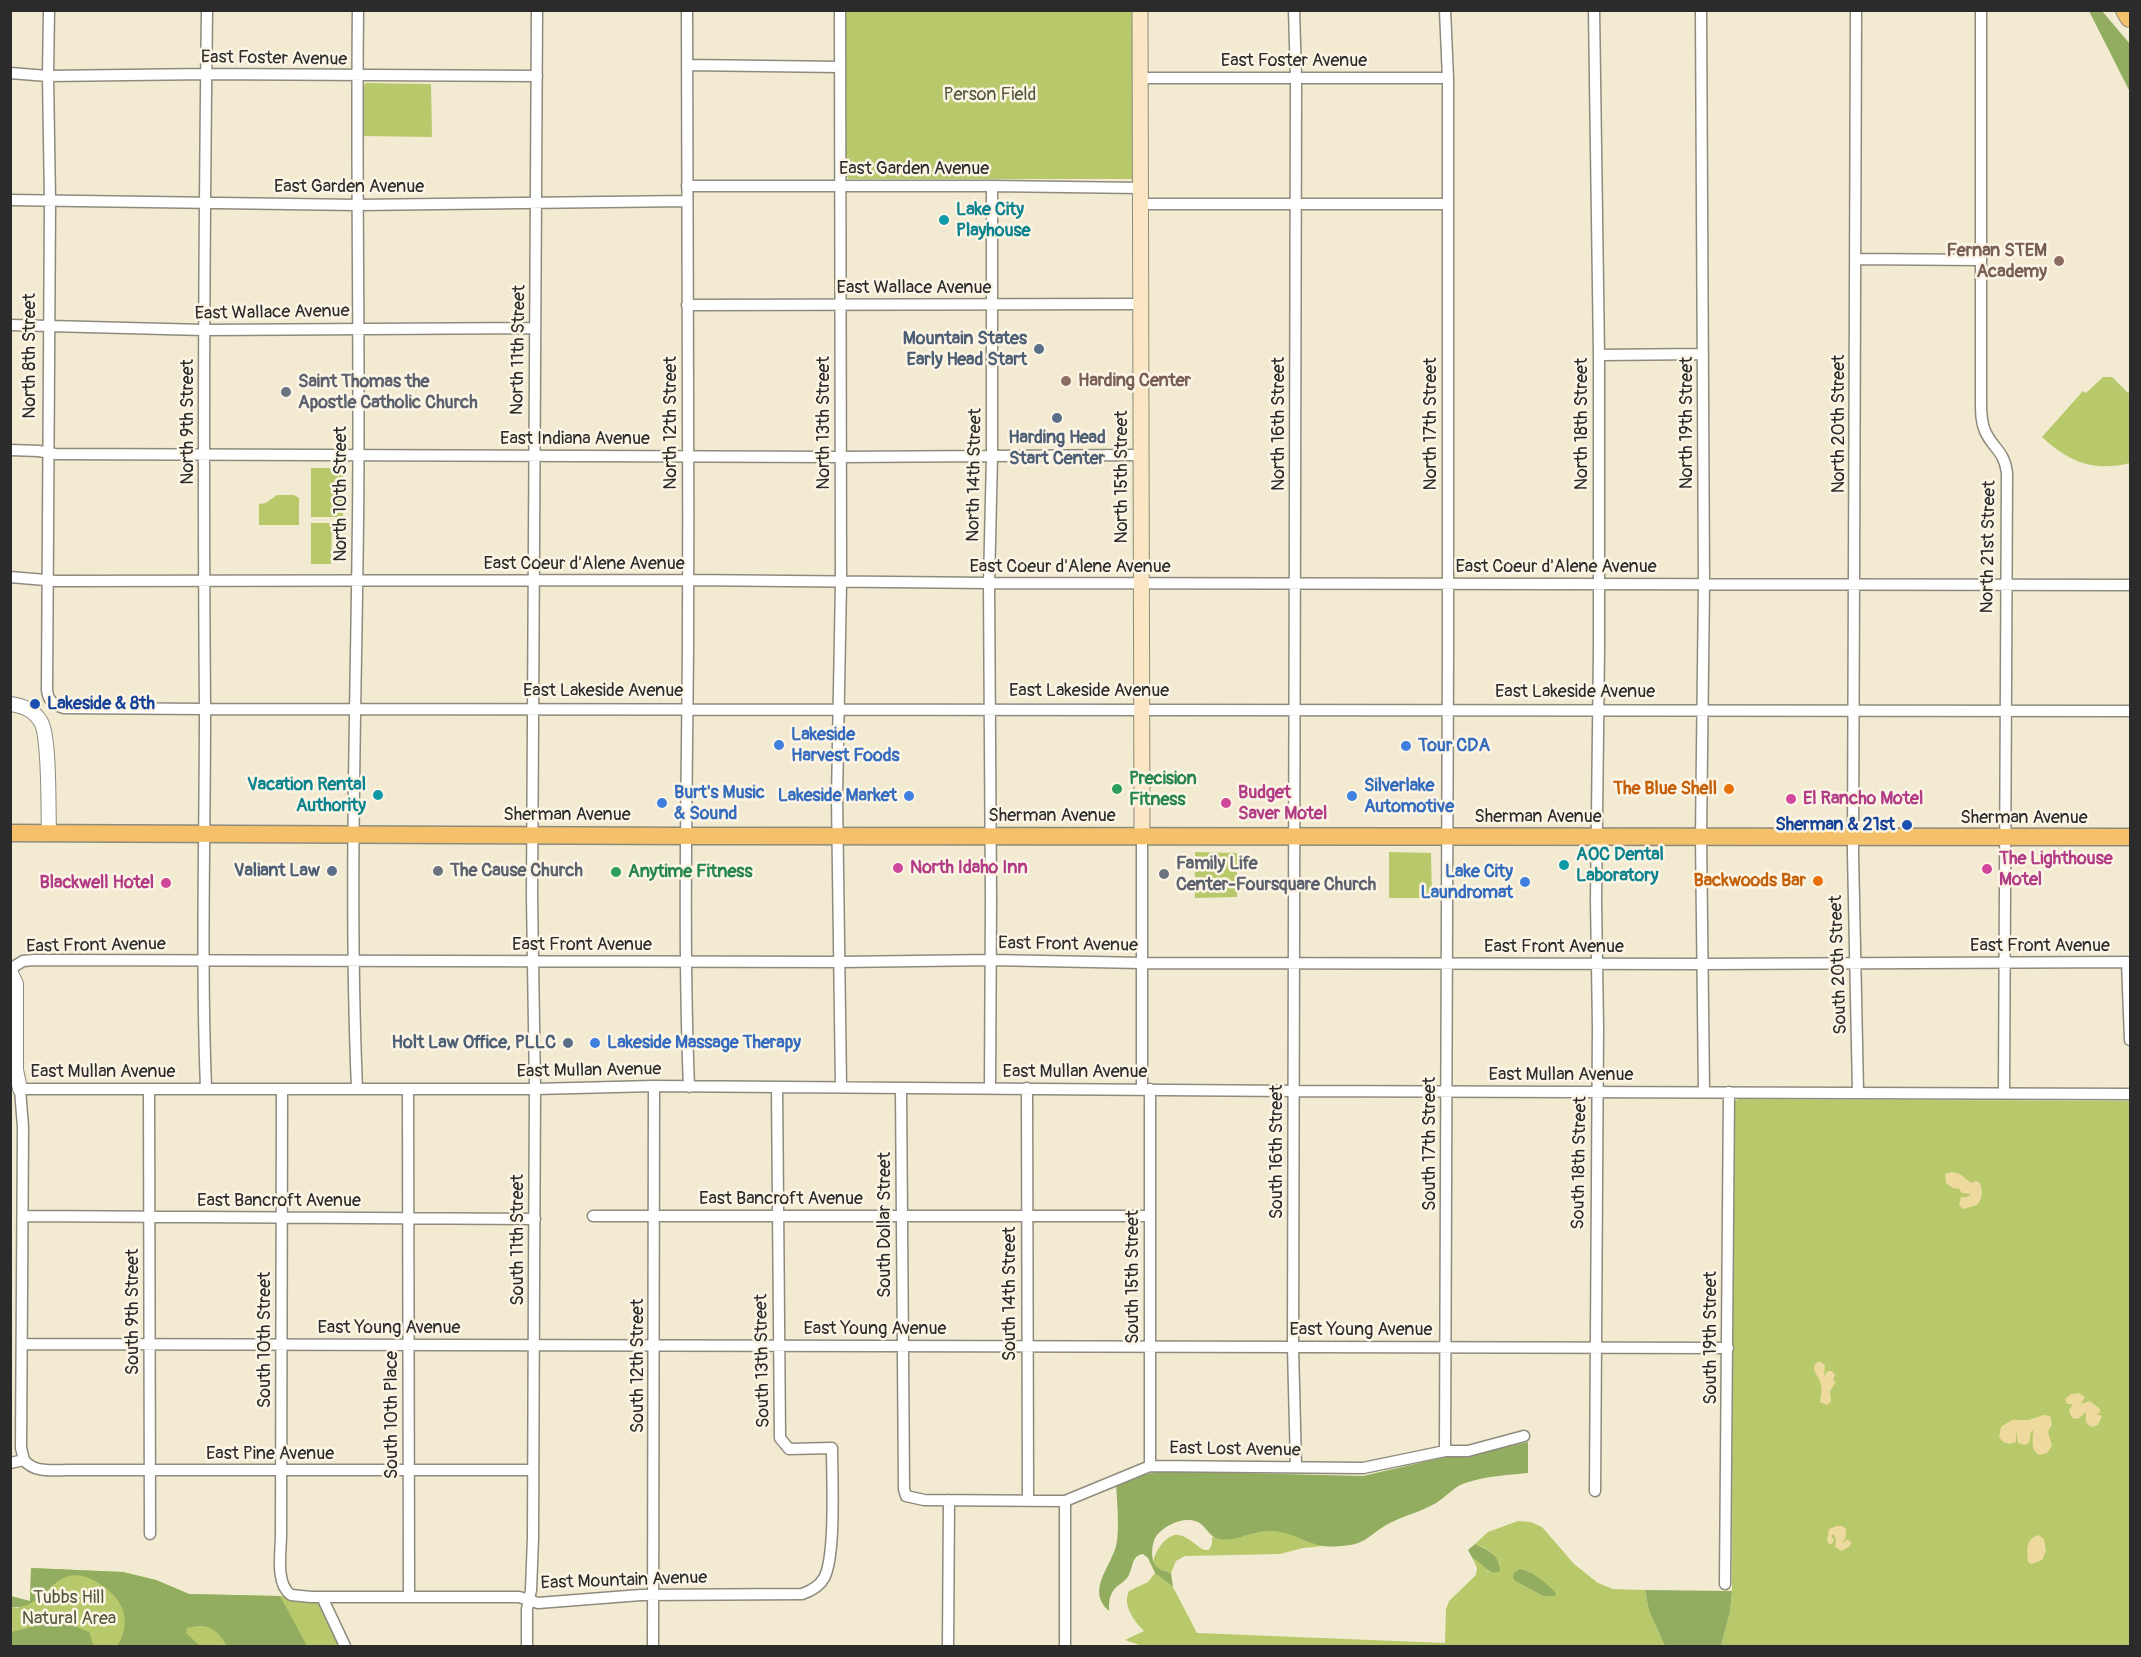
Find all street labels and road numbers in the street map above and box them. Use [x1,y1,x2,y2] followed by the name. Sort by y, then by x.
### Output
[201,47,347,71] street label: East Foster Avenue
[1221,50,1367,72] street label: East Foster Avenue
[839,158,989,180] street label: East Garden Avenue
[274,176,424,198] street label: East Garden Avenue
[837,277,991,299] street label: East Wallace Avenue
[507,285,531,415] street label: North 11th Street
[19,293,41,419] street label: North 8th Street
[194,301,350,325] street label: East Wallace Avenue
[1828,355,1850,493] street label: North 20th Street
[660,356,682,490] street label: North 12th Street
[813,356,835,490] street label: North 13th Street
[1268,357,1290,491] street label: North 16th Street
[1676,357,1698,489] street label: North 19th Street
[1420,358,1442,490] street label: North 17th Street
[1571,358,1593,490] street label: North 18th Street
[177,359,199,485] street label: North 9th Street
[963,408,987,542] street label: North 14th Street
[1111,410,1133,544] street label: North 15th Street
[330,426,352,562] street label: North 10th Street
[500,428,650,450] street label: East Indiana Avenue
[1977,480,2001,614] street label: North 21st Street
[483,553,685,575] street label: East Coeur d'Alene Avenue
[969,556,1171,578] street label: East Coeur d'Alene Avenue
[1455,556,1657,578] street label: East Coeur d'Alene Avenue
[523,680,683,702] street label: East Lakeside Avenue
[1009,680,1169,702] street label: East Lakeside Avenue
[1495,681,1655,703] street label: East Lakeside Avenue
[503,804,631,826] street label: Sherman Avenue
[988,805,1116,827] street label: Sherman Avenue
[1474,806,1602,828] street label: Sherman Avenue
[1960,807,2088,829] street label: Sherman Avenue
[1826,895,1852,1035] street label: South 20th Street
[998,933,1138,957] street label: East Front Avenue
[26,934,166,958] street label: East Front Avenue
[512,934,652,956] street label: East Front Avenue
[1970,935,2110,957] street label: East Front Avenue
[1484,936,1624,958] street label: East Front Avenue
[516,1059,662,1083] street label: East Mullan Avenue
[31,1061,175,1083] street label: East Mullan Avenue
[1003,1061,1147,1083] street label: East Mullan Avenue
[1489,1064,1633,1086] street label: East Mullan Avenue
[1419,1077,1441,1211] street label: South 17th Street
[1266,1085,1288,1219] street label: South 16th Street
[1568,1096,1592,1230] street label: South 18th Street
[874,1152,896,1298] street label: South Dollar Street
[507,1174,529,1306] street label: South 11th Street
[699,1188,863,1210] street label: East Bancroft Avenue
[197,1190,361,1212] street label: East Bancroft Avenue
[1122,1210,1144,1344] street label: South 15th Street
[999,1227,1021,1361] street label: South 14th Street
[122,1249,144,1375] street label: South 9th Street
[1700,1271,1722,1405] street label: South 19th Street
[254,1272,276,1408] street label: South 10th Street
[751,1294,775,1428] street label: South 13th Street
[627,1299,649,1433] street label: South 12th Street
[318,1317,460,1339] street label: East Young Avenue
[804,1318,946,1340] street label: East Young Avenue
[1290,1319,1432,1341] street label: East Young Avenue
[381,1351,403,1479] street label: South 10th Place
[1169,1438,1301,1462] street label: East Lost Avenue
[206,1443,334,1465] street label: East Pine Avenue
[540,1567,708,1595] street label: East Mountain Avenue

